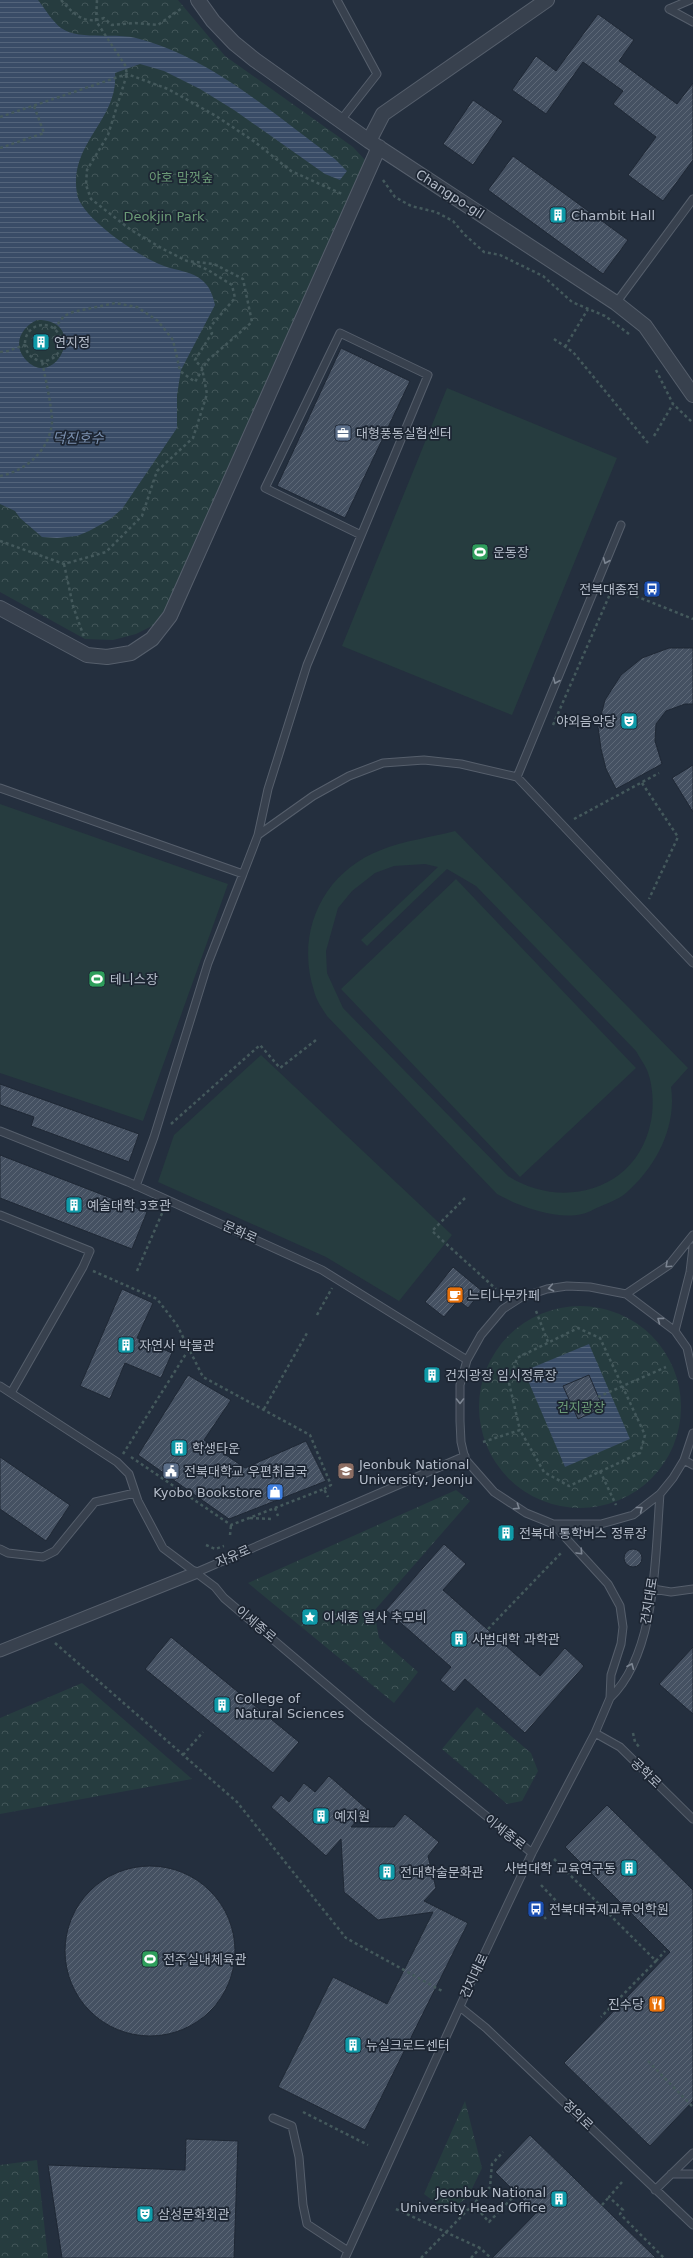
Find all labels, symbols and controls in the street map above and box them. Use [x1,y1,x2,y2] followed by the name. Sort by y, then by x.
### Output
[413,166,487,222] street label: Changpo-gil
[149,170,213,185] park label: 야호 맘껏숲
[548,205,568,225] building icon: Chambit Hall
[571,208,655,223] place label: Chambit Hall
[123,209,205,224] park label: Deokjin Park
[31,332,51,352] building icon: 연지정
[54,335,90,350] place label: 연지정
[333,423,353,443] office icon: 대형풍동실험센터
[356,426,452,441] place label: 대형풍동실험센터
[52,430,105,446] water label: 덕진호수
[470,542,490,562] sports icon: 운동장
[493,545,529,560] place label: 운동장
[603,556,611,564] one-way arrow
[642,579,662,599] bus stop icon: 전북대종점
[579,582,639,597] place label: 전북대종점
[553,677,561,684] one-way arrow
[619,711,639,731] theatre icon: 야외음악당
[556,714,616,729] place label: 야외음악당
[87,969,107,989] sports icon: 테니스장
[110,972,158,987] place label: 테니스장
[64,1195,84,1215] building icon: 예술대학 3호관
[87,1198,171,1213] place label: 예술대학 3호관
[221,1218,259,1246] street label: 문화로
[665,1260,673,1268] one-way arrow
[548,1284,555,1292] one-way arrow
[445,1285,465,1305] cafe icon: 느티나무카페
[468,1288,540,1303] place label: 느티나무카페
[658,1318,665,1325] one-way arrow
[116,1335,136,1355] building icon: 자연사 박물관
[139,1338,215,1353] place label: 자연사 박물관
[422,1365,442,1385] building icon: 건지광장 임시정류장
[445,1368,557,1383] place label: 건지광장 임시정류장
[456,1398,464,1404] one-way arrow
[557,1400,605,1415] park label: 건지광장
[169,1438,189,1458] building icon: 학생타운
[192,1441,240,1456] place label: 학생타운
[358,1457,473,1487] place label: Jeonbuk National University, Jeonju
[161,1461,181,1481] public building icon: 전북대학교 우편취급국
[336,1461,356,1481] school or university icon: Jeonbuk National University, Jeonju
[184,1464,308,1479] place label: 전북대학교 우편취급국
[265,1482,285,1502] shop icon: Kyobo Bookstore
[153,1485,262,1500] place label: Kyobo Bookstore
[513,1502,520,1510] one-way arrow
[636,1507,643,1514] one-way arrow
[496,1523,516,1543] building icon: 전북대 통학버스 정류장
[519,1526,647,1541] place label: 전북대 통학버스 정류장
[214,1542,252,1570] street label: 자유로
[575,1547,583,1555] one-way arrow
[638,1576,660,1626] street label: 건지대로
[233,1603,279,1645] street label: 이세종로
[300,1607,320,1627] place icon: 이세종 열사 추모비
[323,1610,427,1625] place label: 이세종 열사 추모비
[449,1629,469,1649] building icon: 사범대학 과학관
[472,1632,560,1647] place label: 사범대학 과학관
[626,1663,634,1671] one-way arrow
[235,1691,344,1721] place label: College of Natural Sciences
[212,1695,232,1715] building icon: College of Natural Sciences
[628,1755,664,1791] street label: 공학로
[311,1806,331,1826] building icon: 예지원
[334,1809,370,1824] place label: 예지원
[482,1811,528,1853] street label: 이세종로
[619,1858,639,1878] building icon: 사범대학 교육연구동
[504,1861,616,1876] place label: 사범대학 교육연구동
[377,1862,397,1882] building icon: 전대학술문화관
[400,1865,484,1880] place label: 전대학술문화관
[526,1899,546,1919] bus stop icon: 전북대국제교류어학원
[549,1902,669,1917] place label: 전북대국제교류어학원
[140,1949,160,1969] sports icon: 전주실내체육관
[457,1951,491,2001] street label: 건지대로
[163,1952,247,1967] place label: 전주실내체육관
[647,1994,667,2014] restaurant icon: 진수당
[608,1997,644,2012] place label: 진수당
[343,2035,363,2055] building icon: 뉴실크로드센터
[366,2038,450,2053] place label: 뉴실크로드센터
[560,2097,596,2133] street label: 정의로
[400,2185,546,2215] place label: Jeonbuk National University Head Office
[549,2189,569,2209] building icon: Jeonbuk National University Head Office
[135,2204,155,2224] theatre icon: 삼성문화회관
[158,2207,230,2222] place label: 삼성문화회관

